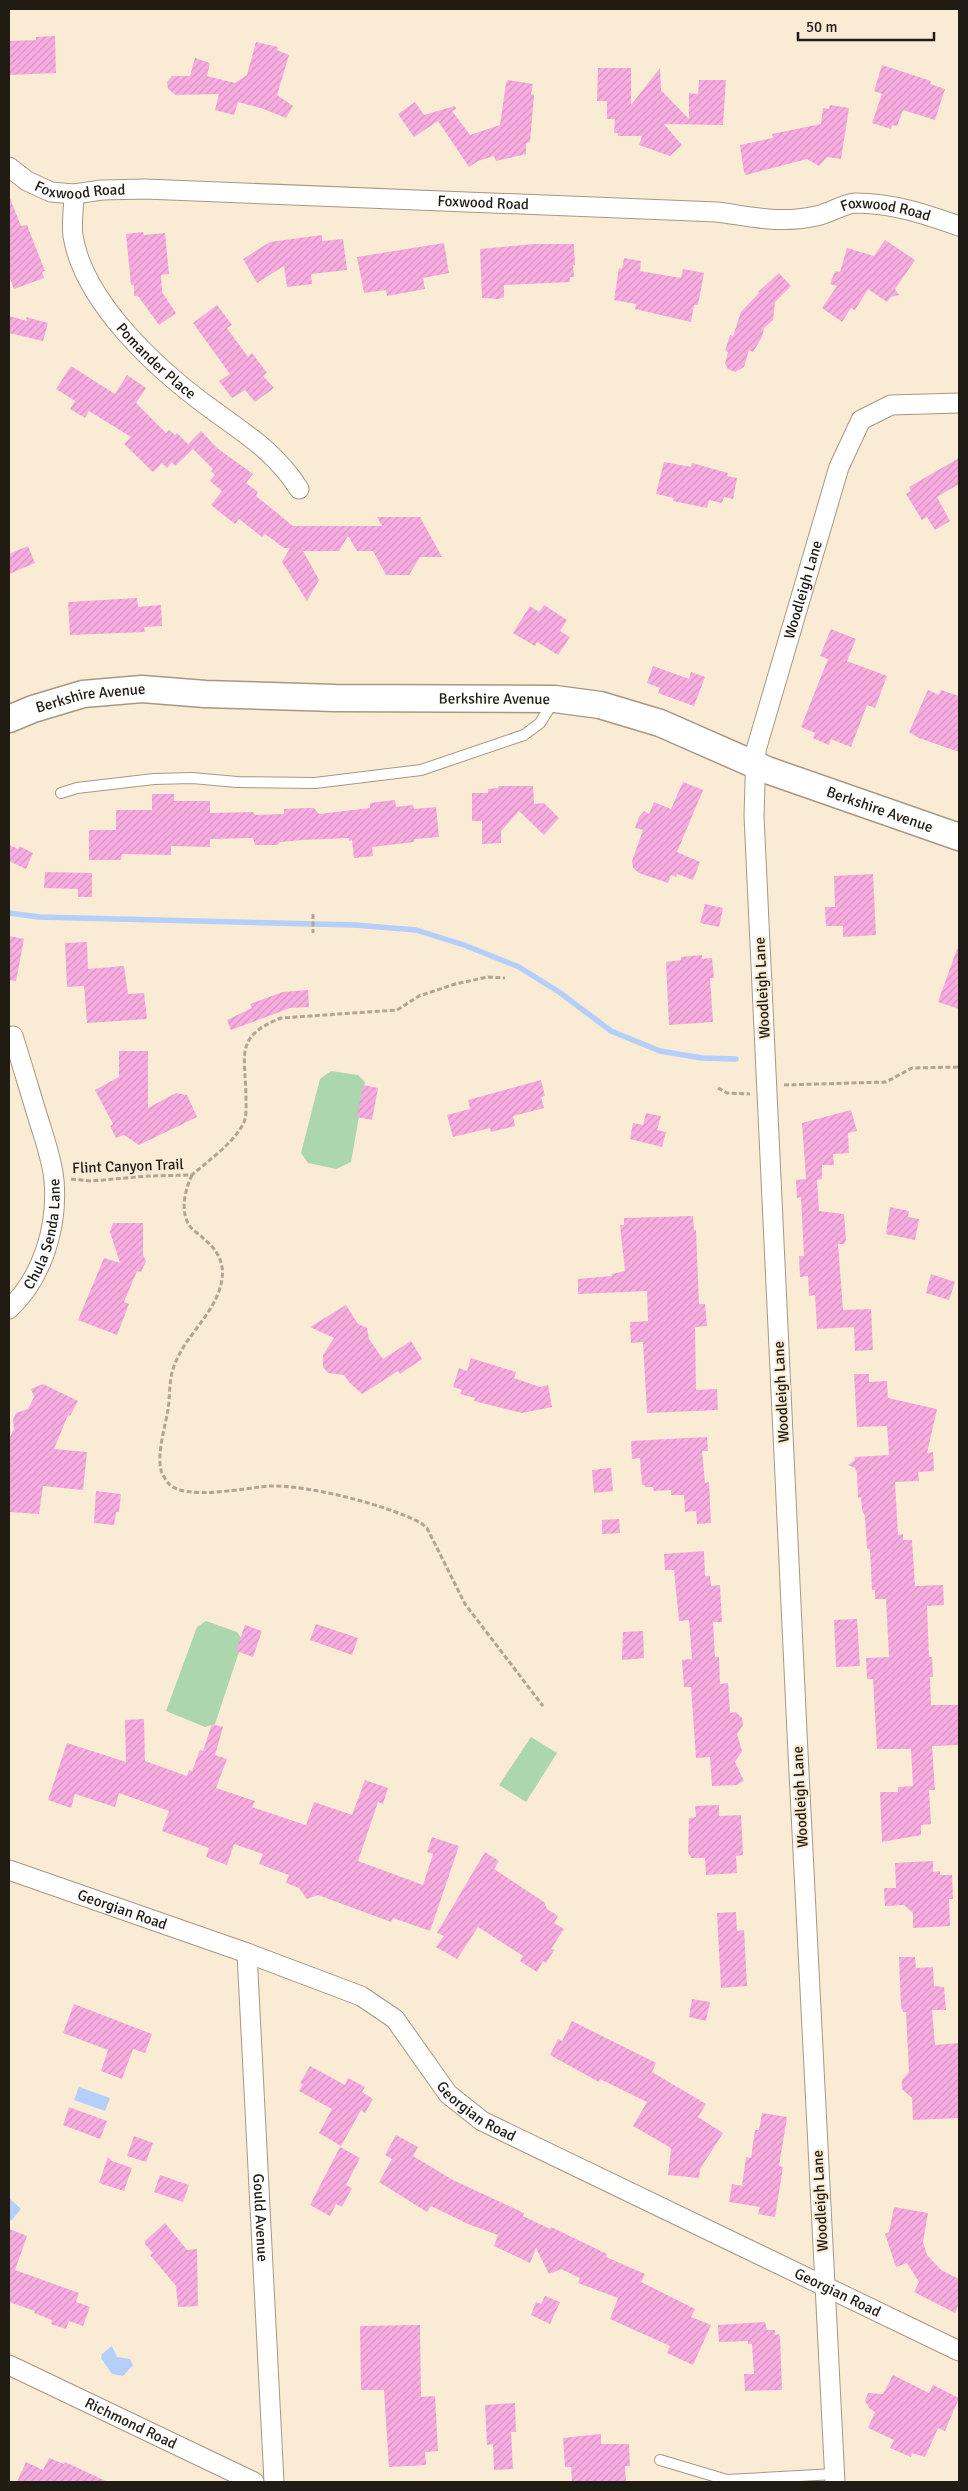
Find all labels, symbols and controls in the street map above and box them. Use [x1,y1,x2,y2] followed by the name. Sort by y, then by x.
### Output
[798,10,934,42] scale bar
[806,18,837,36] text: 50 m
[32,177,125,203] street label: Foxwood Road
[437,192,529,213] street label: Foxwood Road
[838,194,933,225] street label: Foxwood Road
[112,319,200,403] street label: Pomander Place
[780,538,826,641] street label: Woodleigh Lane
[34,680,146,717] street label: Berkshire Avenue
[439,689,550,708] street label: Berkshire Avenue
[824,782,935,836] street label: Berkshire Avenue
[750,937,774,1039] street label: Woodleigh Lane
[72,1155,184,1177] street label: Flint Canyon Trail
[19,1178,64,1293] street label: Chula Senda Lane
[769,1341,793,1443] street label: Woodleigh Lane
[788,1746,812,1848] street label: Woodleigh Lane
[75,1886,169,1933] street label: Georgian Road
[433,2078,519,2145] street label: Georgian Road
[808,2150,832,2252] street label: Woodleigh Lane
[249,2173,272,2262] street label: Gould Avenue
[792,2264,884,2321] street label: Georgian Road
[82,2394,180,2453] street label: Richmond Road

